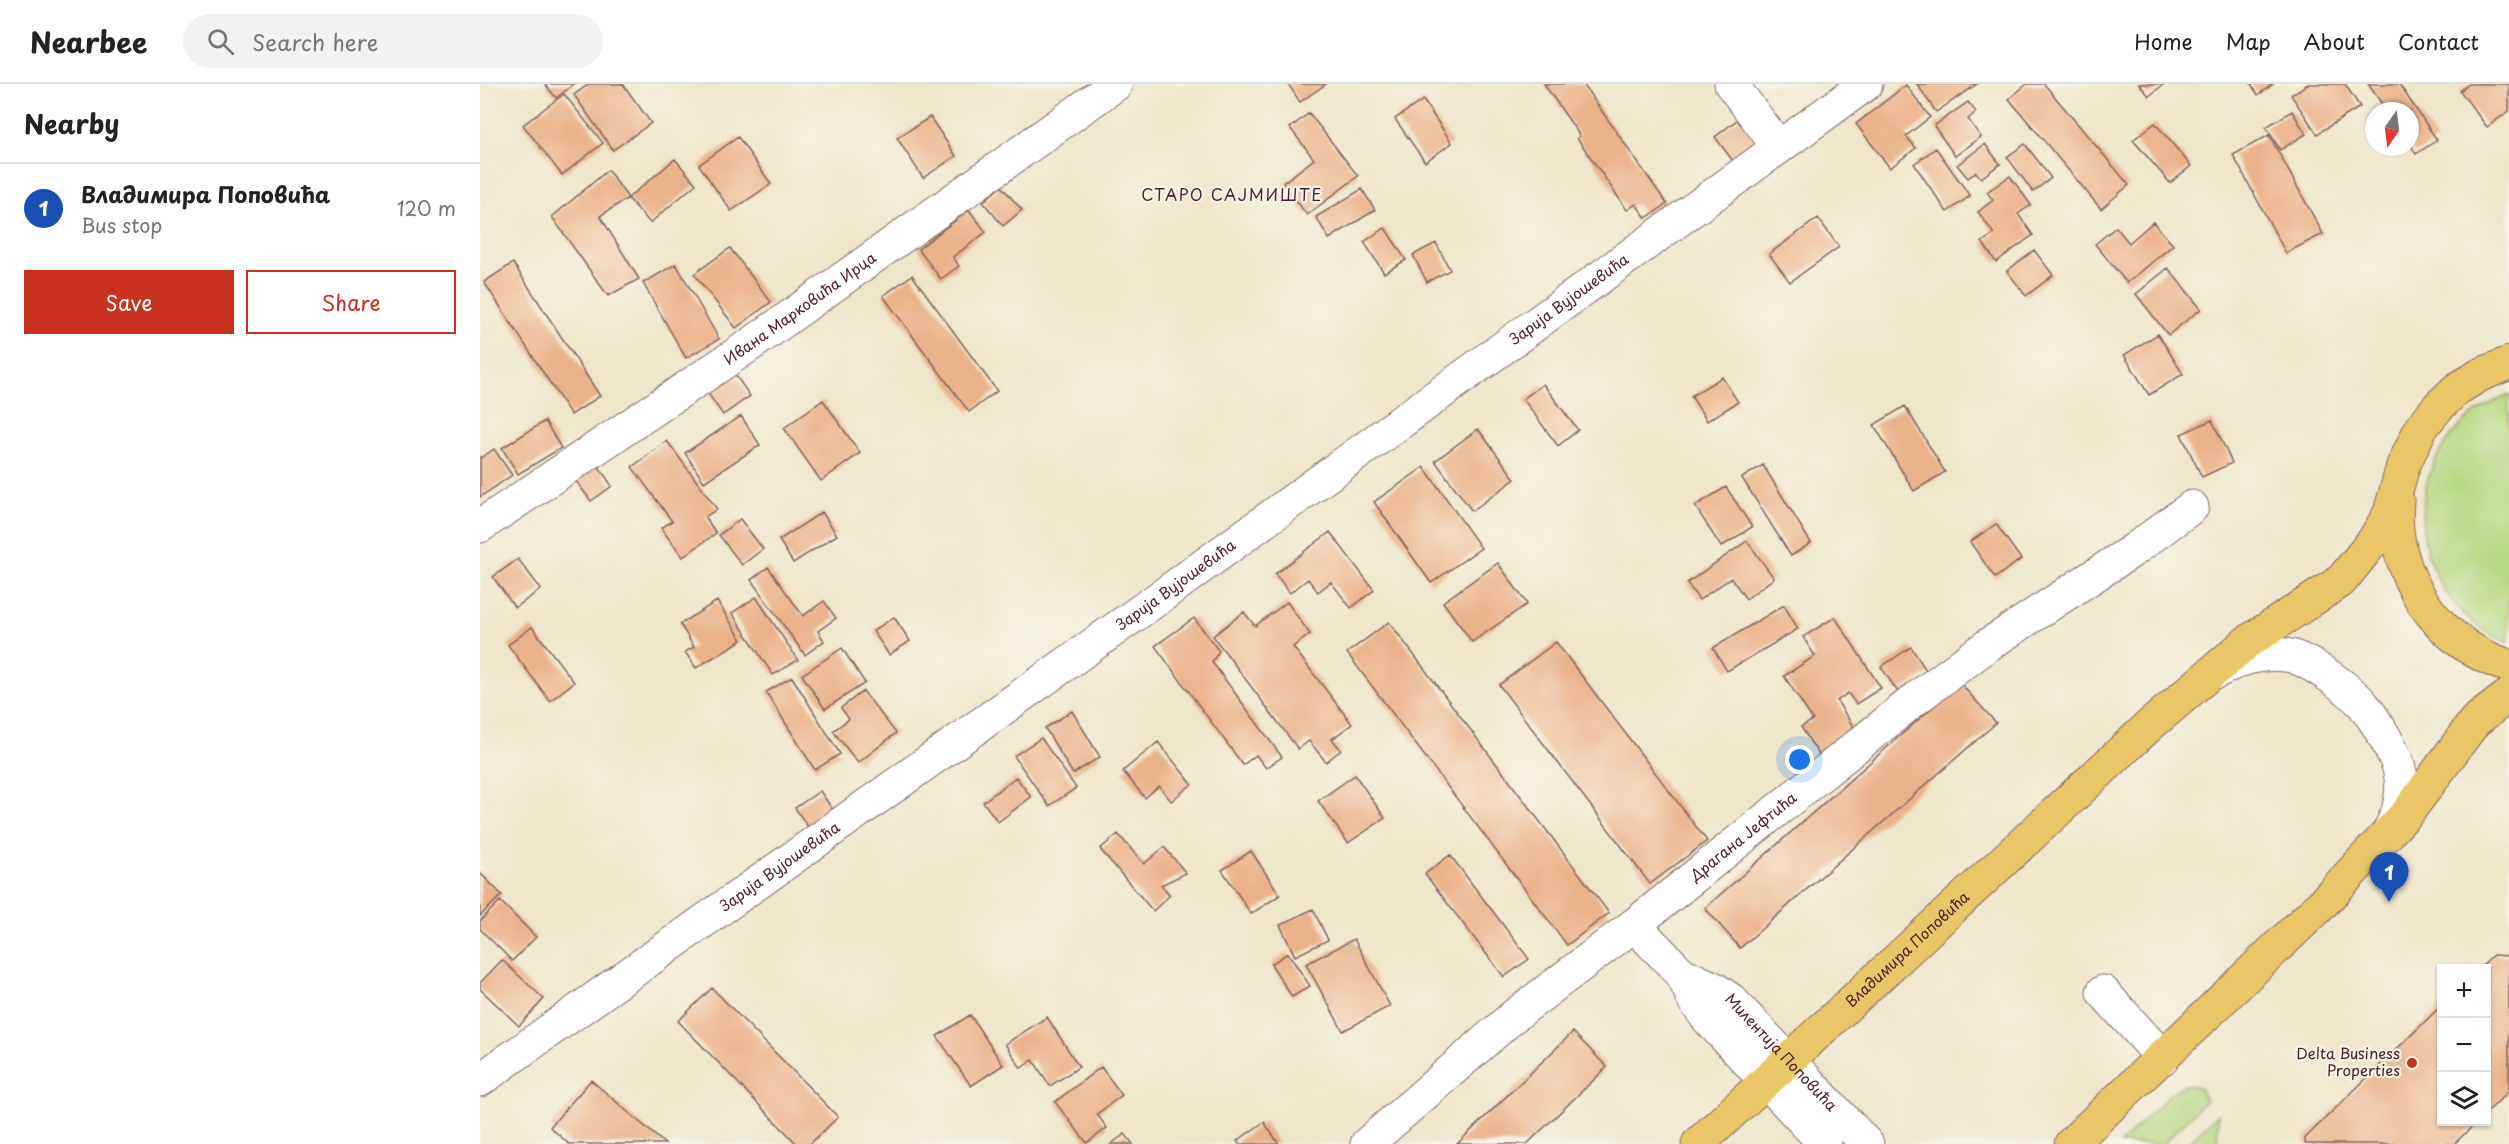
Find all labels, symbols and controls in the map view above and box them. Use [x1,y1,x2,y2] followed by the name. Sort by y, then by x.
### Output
[183,14,603,68] search box
[30,20,147,63] text: Nearbee
[204,25,237,58] icon: search
[252,25,378,58] text: Search here
[2134,25,2193,57] text: Home
[2226,25,2271,57] text: Map
[2304,25,2365,57] text: About
[2398,25,2479,57] text: Contact
[2365,102,2419,156] north arrow
[24,104,119,143] text: Nearby
[81,177,330,210] text: Владимира Поповића
[1141,182,1323,206] district label: СТАРО САЈМИШТЕ
[39,193,48,223] text: 1
[397,193,456,223] text: 120 m
[81,210,162,240] text: Bus stop
[719,245,881,370] street label: Ивана Марковића Ирца
[1504,247,1633,350] street label: Зарија Вујошевића
[24,270,234,334] button: Save
[246,270,456,334] button: Share
[1111,533,1240,635] street label: Зарија Вујошевића
[1785,745,1814,774] your location
[1683,785,1801,887] street label: Драгана Јефтића
[714,815,844,916] street label: Зарија Вујошевића
[2370,852,2408,902] pin: 1
[1840,885,1974,1012] street label: Владимира Поповића
[2437,964,2491,1126] map controls
[2437,964,2491,1018] button: +
[1720,987,1844,1116] street label: Милентија Поповића
[2437,1018,2491,1072] button: −
[2296,1041,2400,1081] place label: Delta Business Properties
[2405,1056,2419,1070] marker: Delta Business Properties
[2437,1072,2491,1126] button: layers

